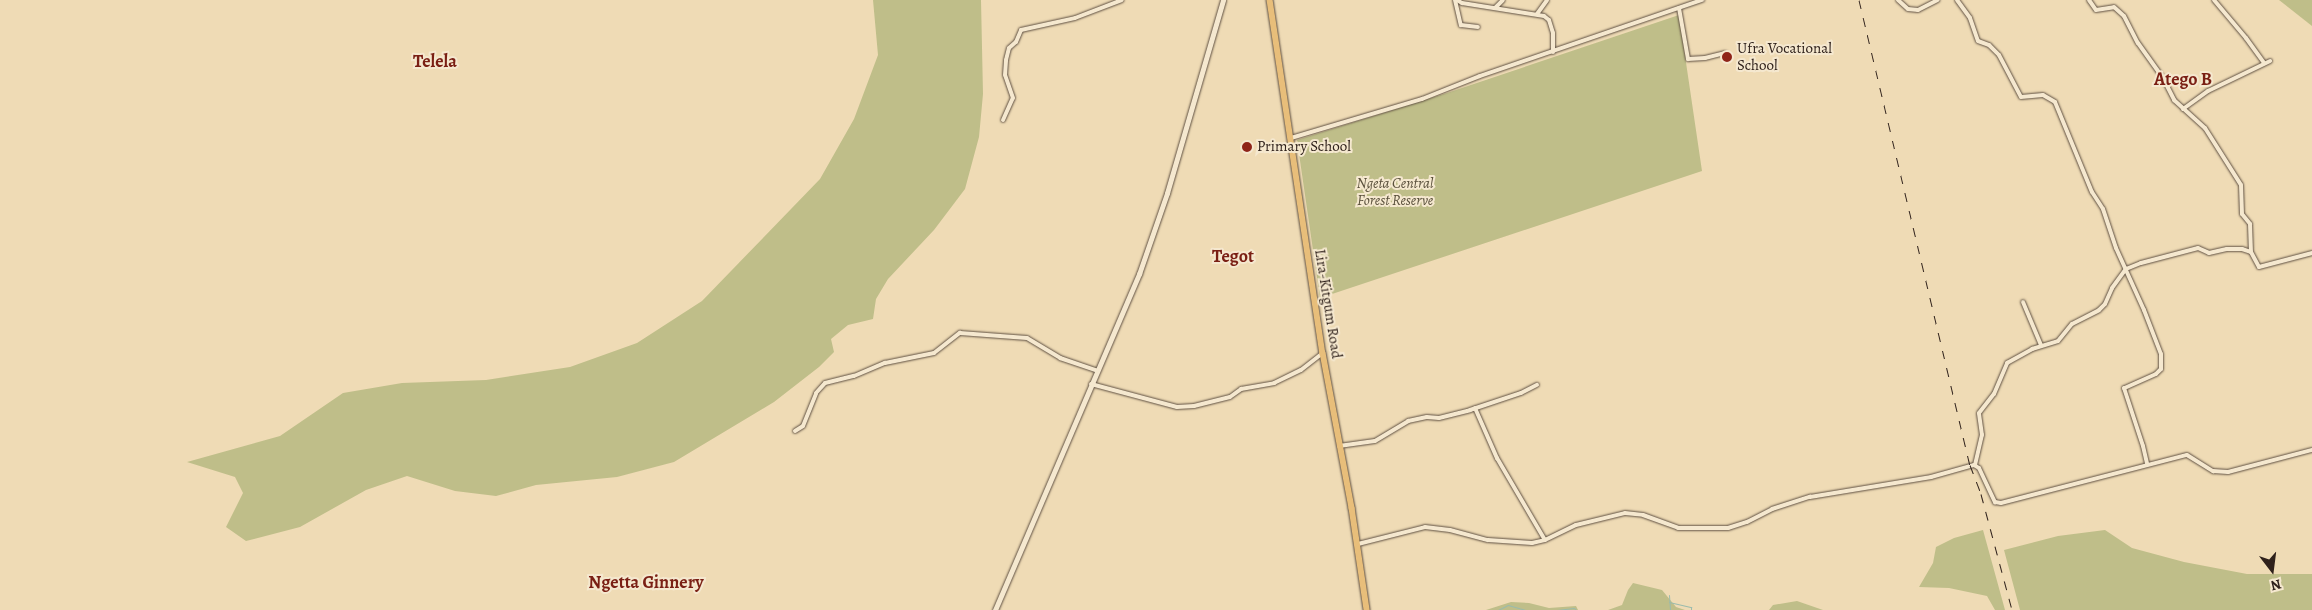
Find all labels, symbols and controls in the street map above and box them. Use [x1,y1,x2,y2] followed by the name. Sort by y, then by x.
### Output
[1737,39,1832,74] place label: Ufra Vocational School
[413,50,457,72] district label: Telela
[1721,51,1733,63] marker: Ufra Vocational School
[2154,68,2212,90] district label: Atego B
[1257,138,1351,156] place label: Primary School
[1241,141,1253,153] marker: Primary School
[1356,174,1434,209] park label: Ngeta Central Forest Reserve
[1212,245,1254,267] district label: Tegot
[1310,248,1346,360] street label: Lira-Kitgum Road
[2247,545,2297,595] north arrow
[588,571,704,593] district label: Ngetta Ginnery
[2269,574,2283,595] text: N

